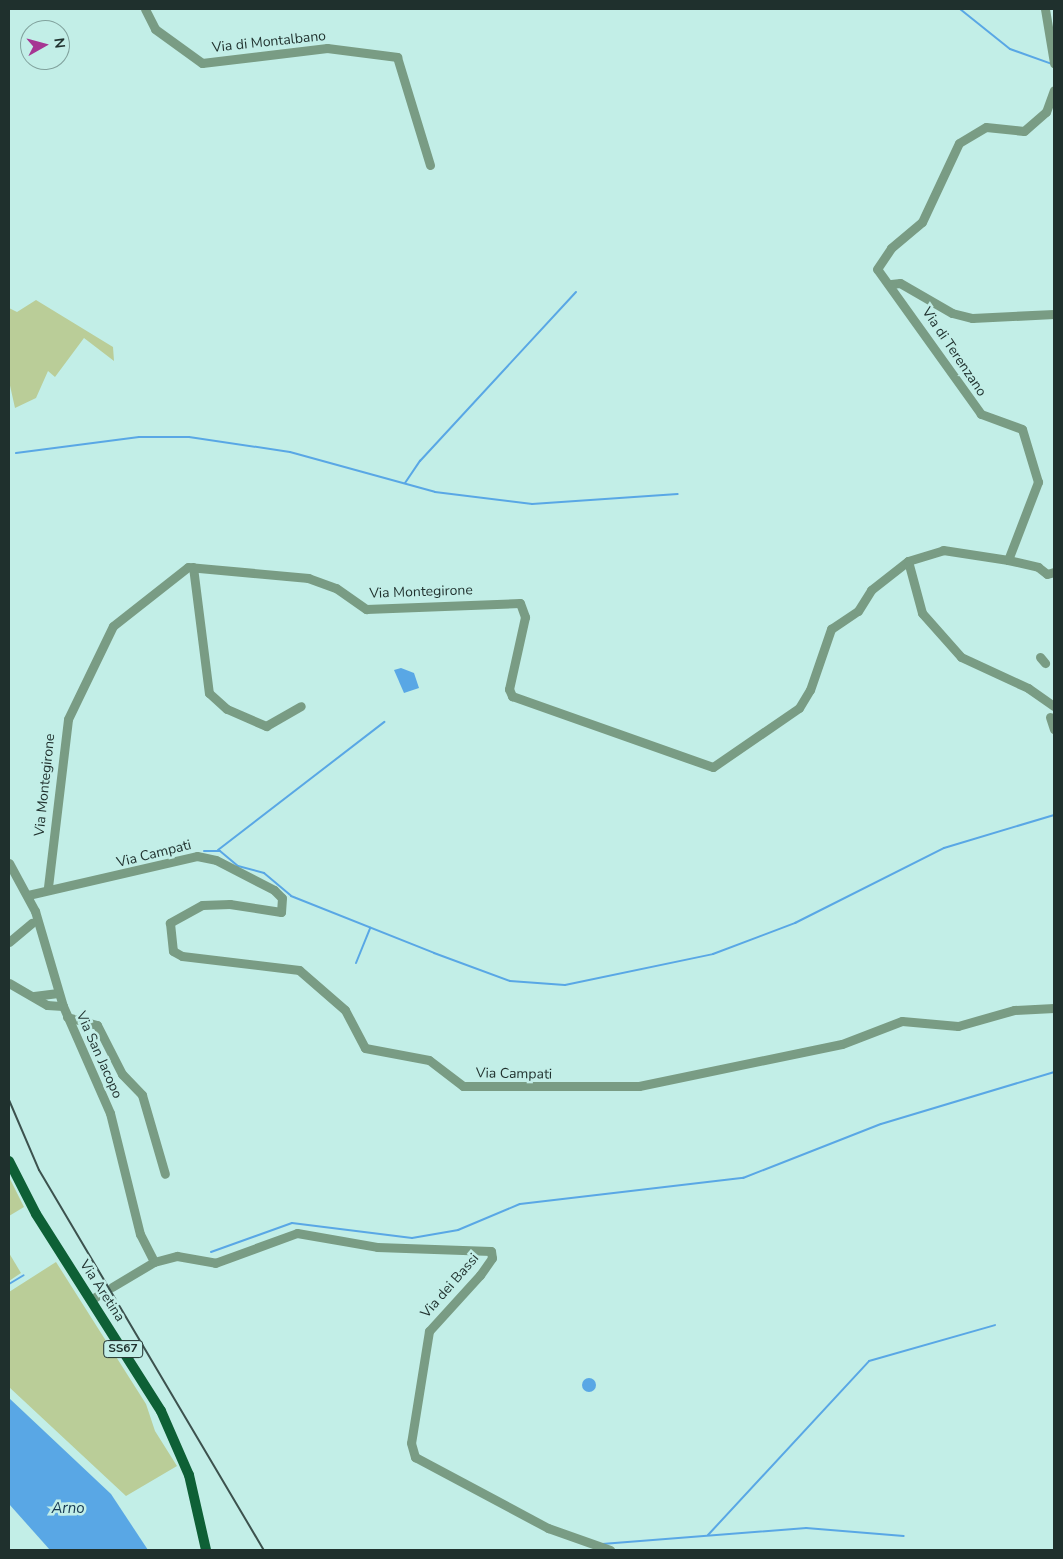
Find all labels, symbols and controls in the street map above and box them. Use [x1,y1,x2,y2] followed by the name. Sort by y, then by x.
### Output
[20,20,70,70] north arrow
[211,28,327,56] street label: Via di Montalbano
[49,37,69,50] text: N
[918,304,990,400] street label: Via di Terenzano
[369,582,473,602] street label: Via Montegirone
[31,733,59,837] street label: Via Montegirone
[115,837,193,871] street label: Via Campati
[72,1009,126,1101] street label: Via San Jacopo
[476,1065,552,1083] street label: Via Campati
[417,1250,483,1322] street label: Via dei Bassi
[76,1257,128,1325] street label: Via Aretina
[103,1340,143,1358] road number: SS67
[51,1500,85,1518] water label: Arno

